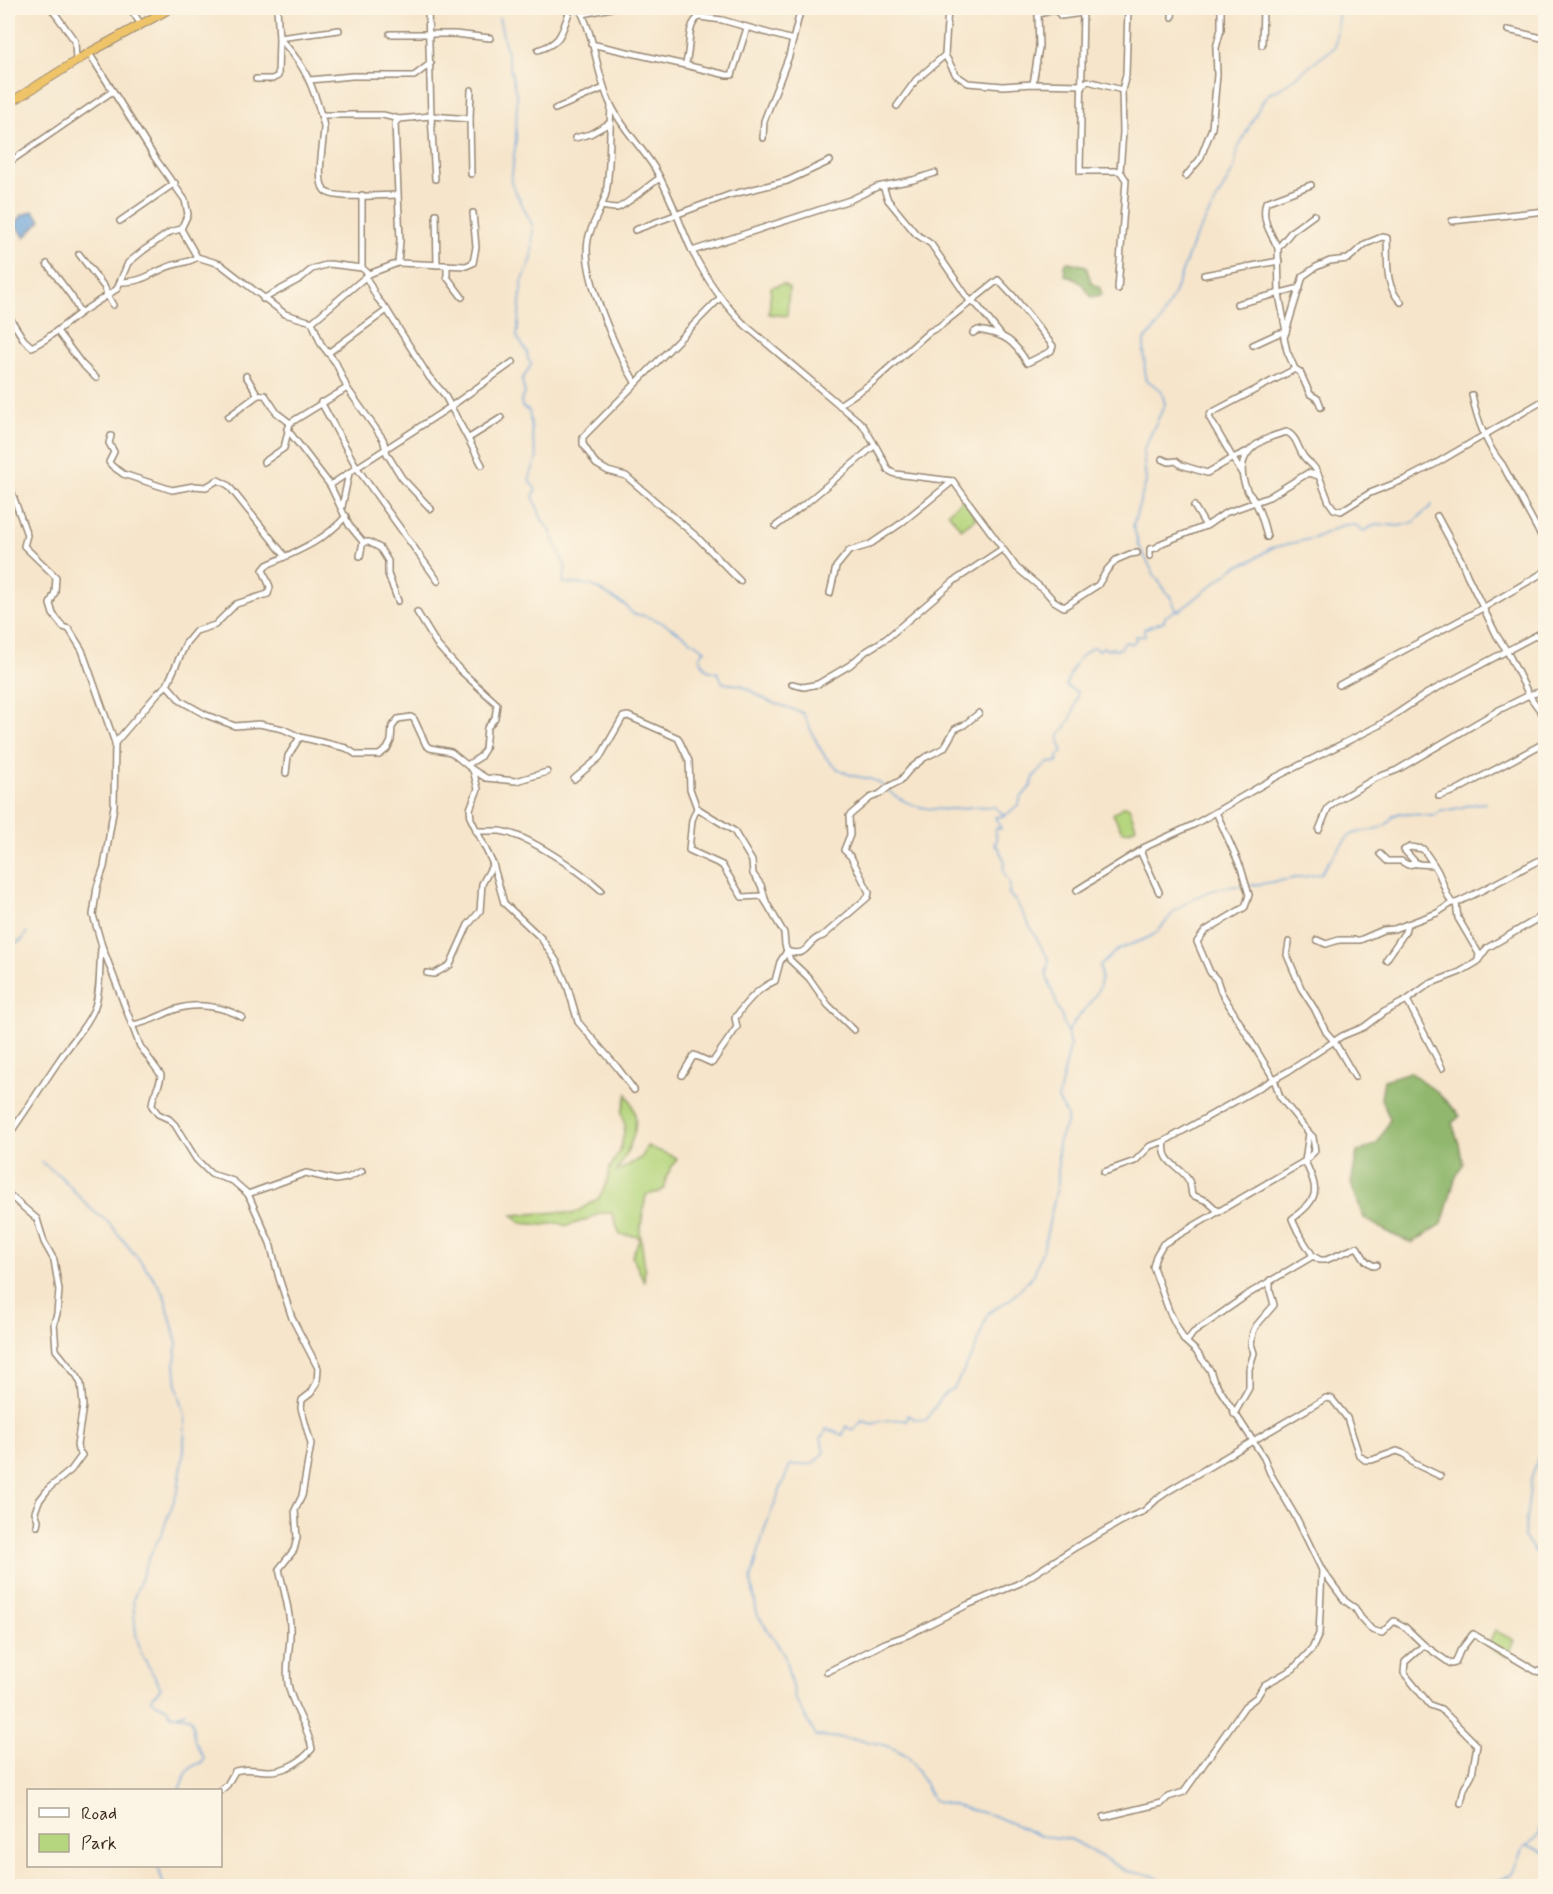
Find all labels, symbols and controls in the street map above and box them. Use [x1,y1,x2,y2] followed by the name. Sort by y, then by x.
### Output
[27,1789,222,1867] legend
[81,1802,117,1826] text: Road
[81,1832,117,1856] text: Park

